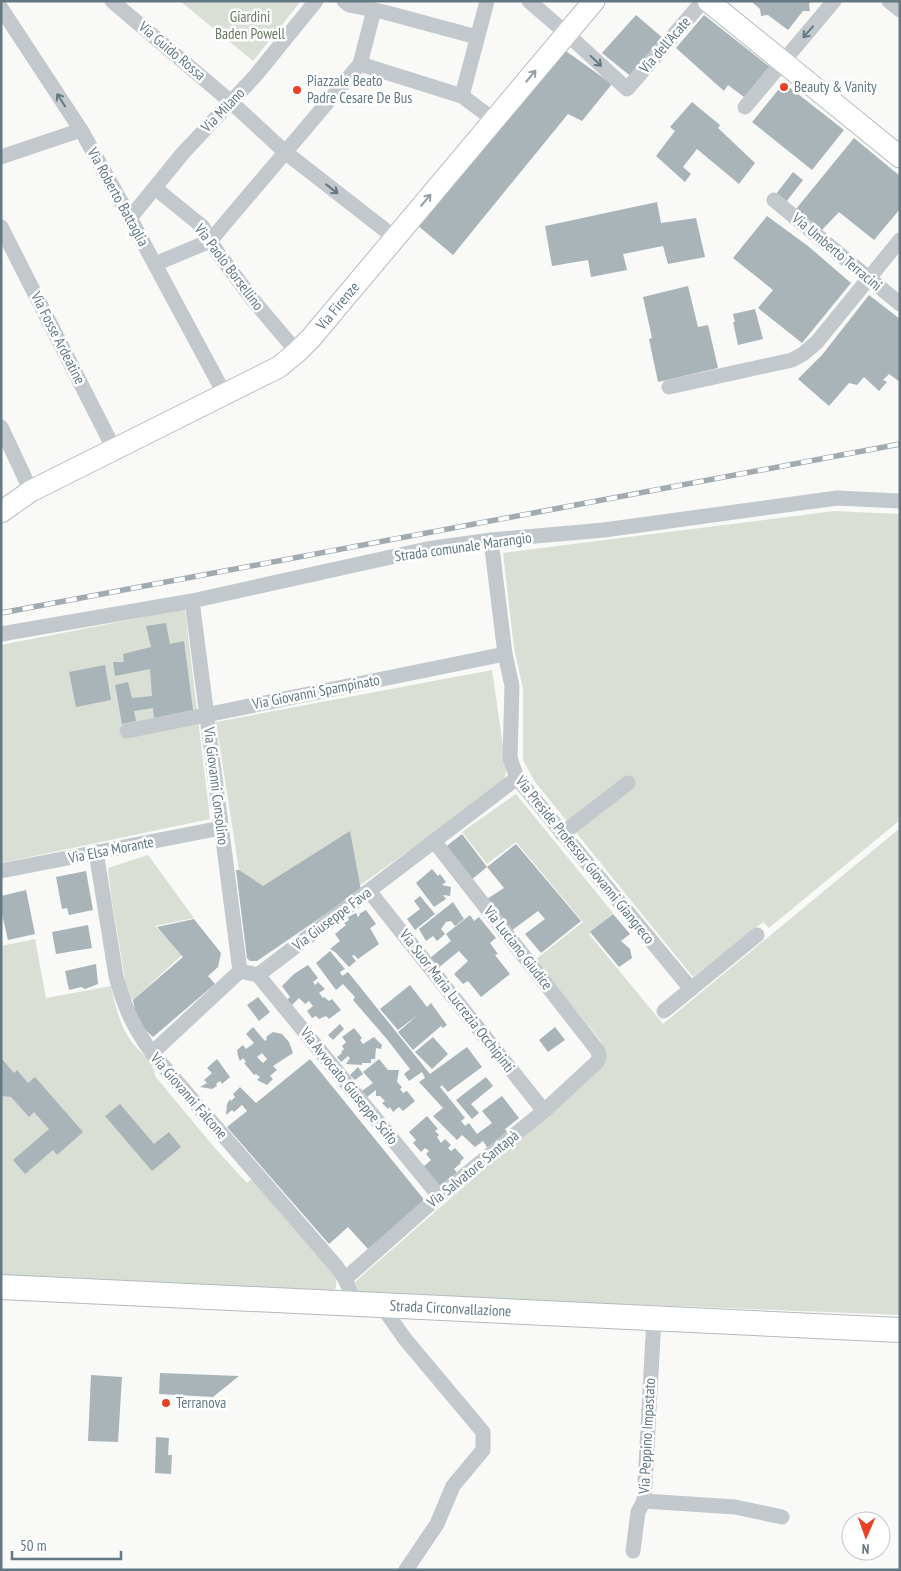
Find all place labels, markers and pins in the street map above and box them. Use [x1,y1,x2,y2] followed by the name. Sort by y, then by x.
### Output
[307,71,412,107] place label: Piazzale Beato Padre Cesare De Bus
[794,77,877,96] place label: Beauty & Vanity
[778,81,790,93] marker: Beauty & Vanity
[291,84,303,96] marker: Piazzale Beato Padre Cesare De Bus
[176,1393,226,1412] place label: Terranova
[160,1397,172,1409] marker: Terranova

